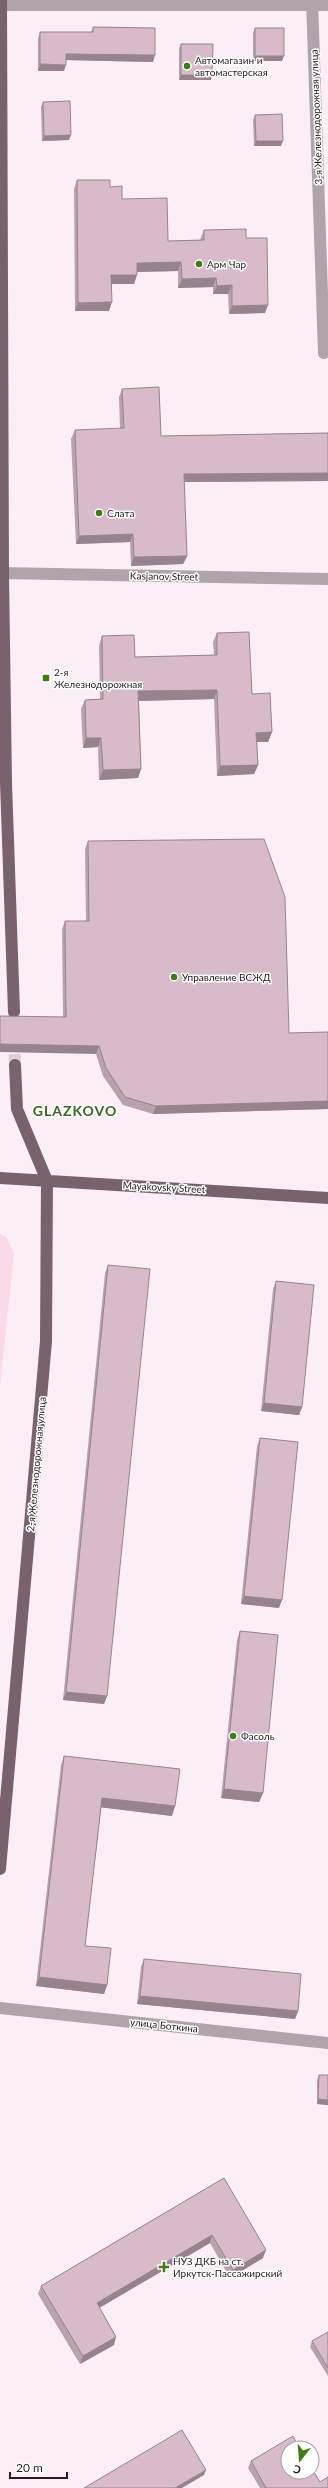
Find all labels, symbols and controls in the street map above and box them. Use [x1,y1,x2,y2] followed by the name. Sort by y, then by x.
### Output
[308,49,324,185] street label: 3-я Железнодорожная улица
[195,54,268,78] place label: Автомагазин и автомастерская
[182,61,192,71] marker: Автомагазин и автомастерская
[207,258,246,270] place label: Арм Чар
[194,259,204,269] marker: Арм Чар
[107,507,134,519] place label: Слата
[94,508,104,518] marker: Слата
[130,569,199,583] street label: Kasjanov Street
[54,666,142,690] place label: 2-я Железнодорожная
[41,673,51,683] marker: 2-я Железнодорожная
[182,971,271,983] place label: Управление ВСЖД
[169,972,179,982] marker: Управление ВСЖД
[33,1102,117,1119] district label: GLAZKOVO
[122,1179,206,1195] street label: Mayakovsky Street
[24,1396,48,1532] street label: 2-я Железнодорожная улица
[241,1730,275,1742] place label: Фасоль
[228,1731,238,1741] marker: Фасоль
[130,2015,199,2035] street label: улица Боткина
[173,2255,282,2279] place label: НУЗ ДКБ на ст. Иркутск-Пассажирский
[158,2261,170,2273] marker: НУЗ ДКБ на ст. Иркутск-Пассажирский
[280,2440,320,2480] north arrow
[10,2454,67,2480] scale bar
[16,2460,43,2475] text: 20 m
[291,2463,302,2477] text: С

